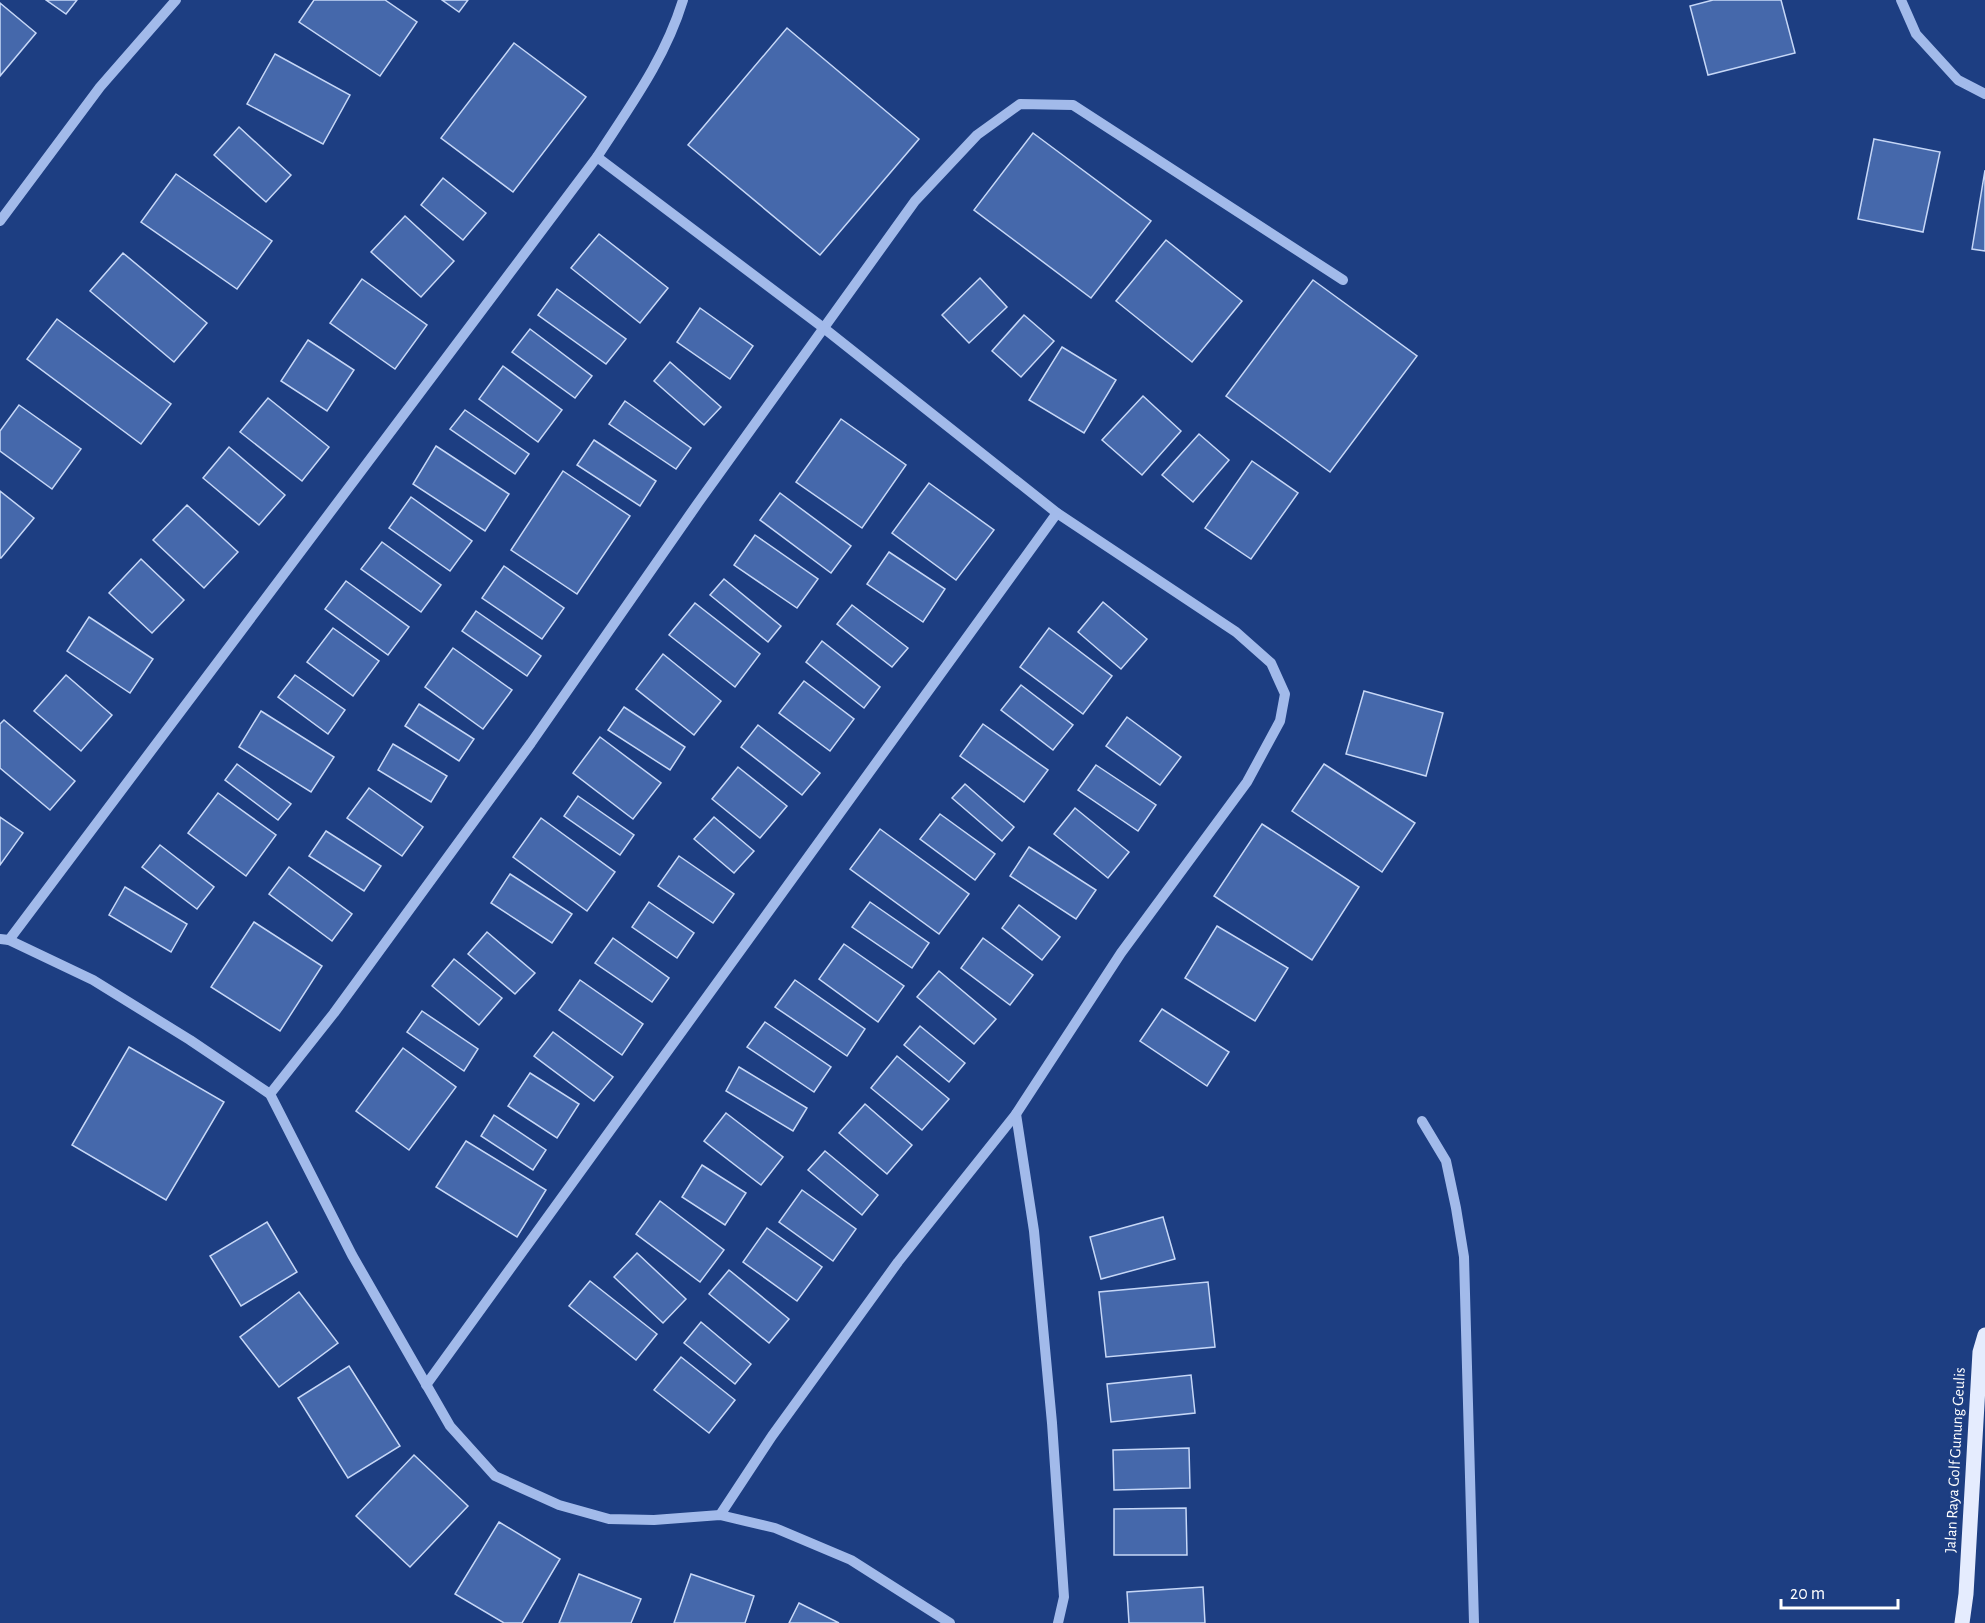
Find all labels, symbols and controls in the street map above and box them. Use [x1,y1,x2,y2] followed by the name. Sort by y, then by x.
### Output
[1942,1367,1969,1553] street label: Jalan Raya Golf Gunung Geulis
[1781,1572,1898,1610] scale bar
[1790,1585,1825,1603] text: 20 m

